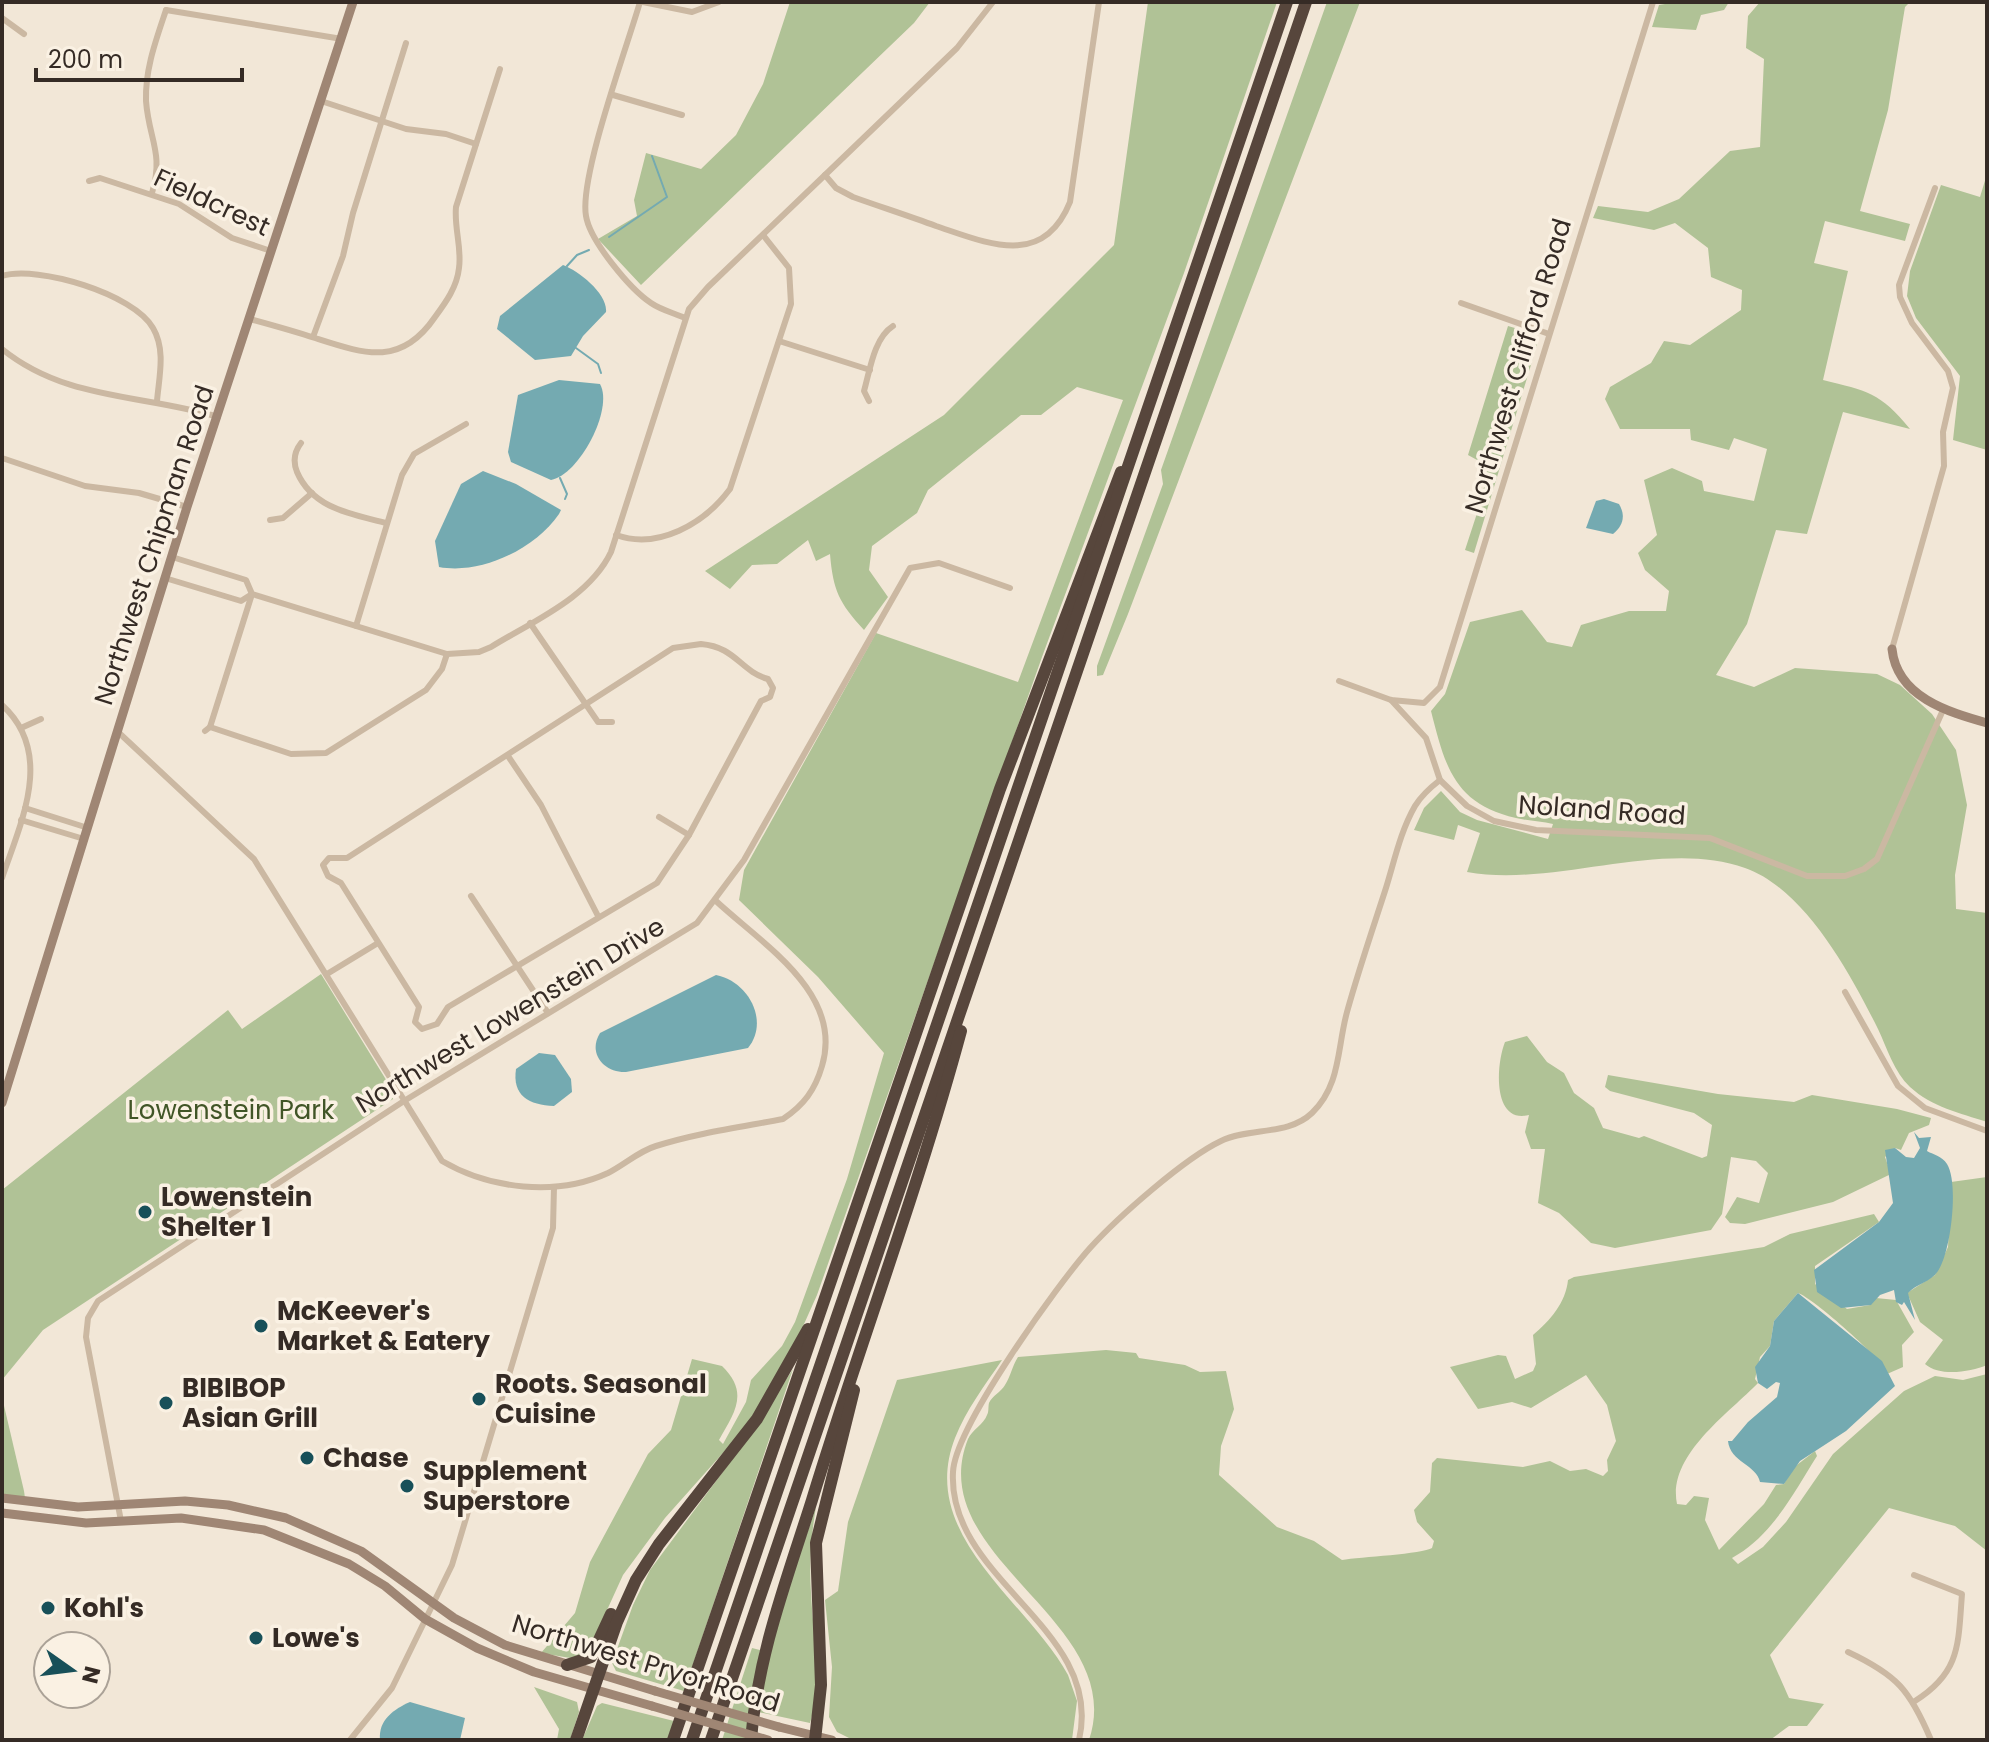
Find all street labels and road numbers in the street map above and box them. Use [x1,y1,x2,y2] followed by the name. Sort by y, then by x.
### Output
[148,159,276,245] street label: Fieldcrest
[1456,214,1580,518] street label: Northwest Clifford Road
[85,380,223,710] street label: Northwest Chipman Road
[1517,786,1687,834] street label: Noland Road
[349,908,671,1122] street label: Northwest Lowenstein Drive
[508,1605,784,1721] street label: Northwest Pryor Road

